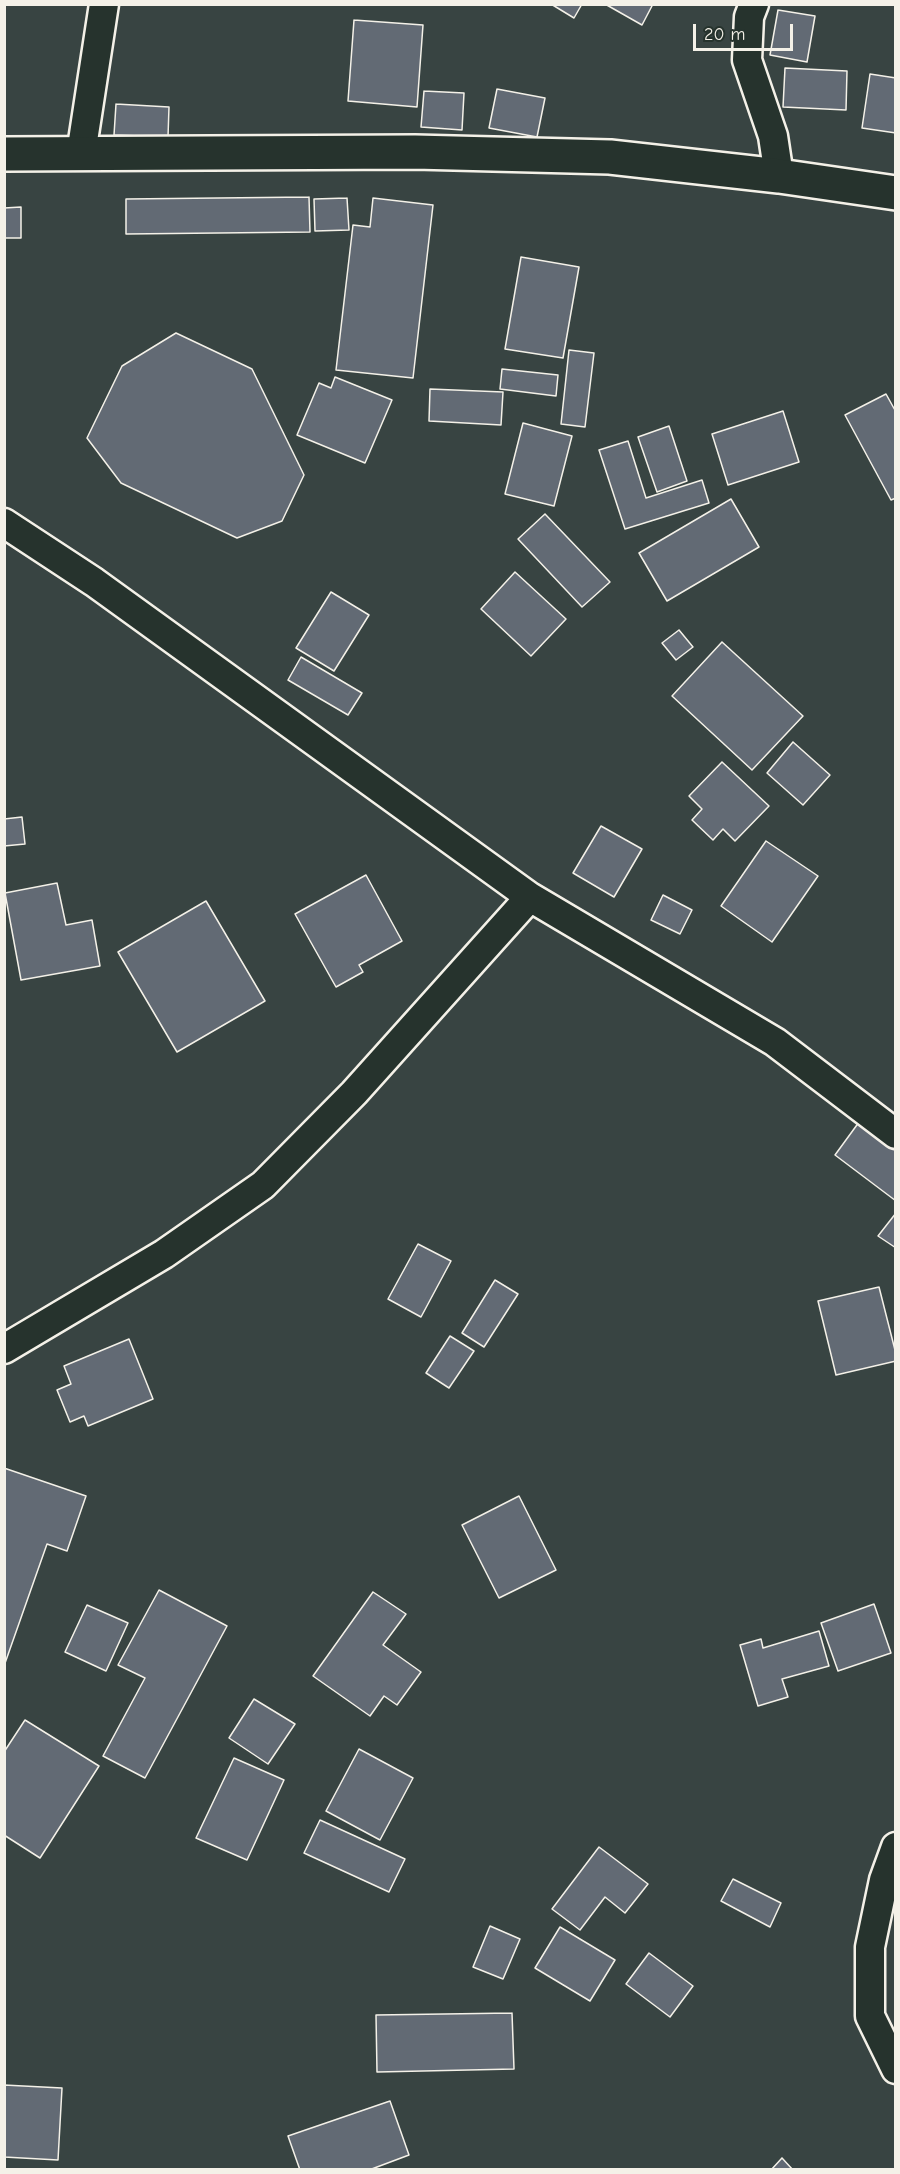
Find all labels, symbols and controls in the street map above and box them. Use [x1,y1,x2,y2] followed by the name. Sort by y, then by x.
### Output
[696,12,796,50] scale bar
[704,24,745,45] text: 20 m

